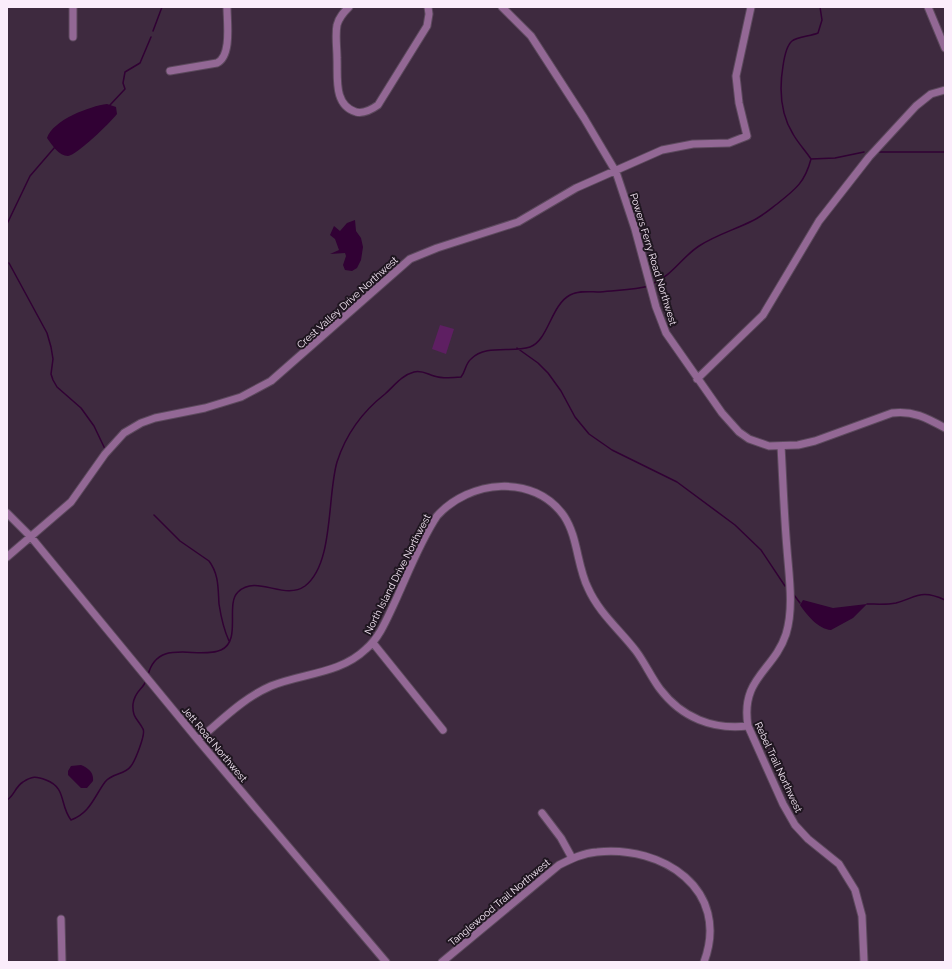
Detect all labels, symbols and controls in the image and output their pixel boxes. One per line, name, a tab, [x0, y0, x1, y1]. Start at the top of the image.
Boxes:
street label: Powers Ferry Road Northwest	[628, 192, 679, 327]
street label: Crest Valley Drive Northwest	[295, 254, 400, 350]
street label: North Island Drive Northwest	[362, 512, 433, 636]
street label: Jett Road Northwest	[180, 705, 250, 785]
street label: Rebel Trail Northwest	[753, 720, 805, 815]
street label: Tanglewood Trail Northwest	[446, 856, 553, 948]

